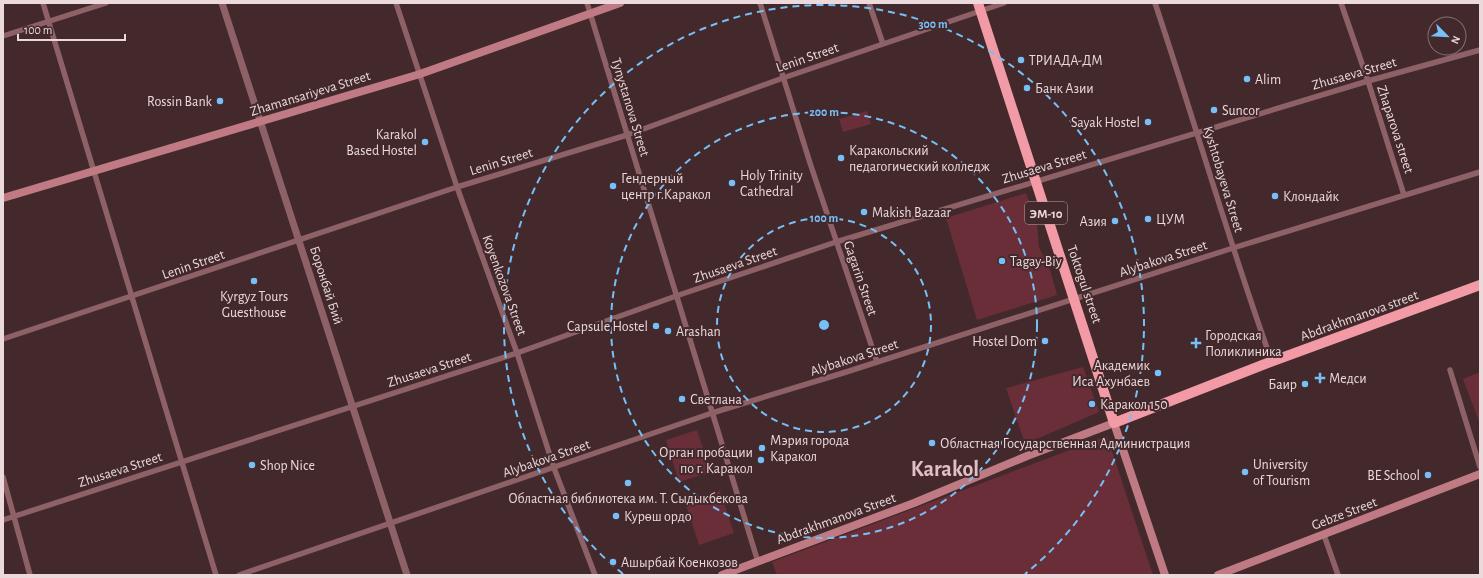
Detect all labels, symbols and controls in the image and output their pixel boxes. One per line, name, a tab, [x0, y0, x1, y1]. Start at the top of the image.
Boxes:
scale bar	[18, 16, 125, 42]
north arrow	[1427, 16, 1467, 56]
text: 300 m	[918, 18, 948, 30]
text: 100 m	[24, 24, 52, 36]
text: N	[1449, 34, 1462, 46]
street label: Lenin Street	[774, 41, 841, 75]
place label: ТРИАДА-ДМ	[1029, 54, 1103, 68]
marker: ТРИАДА-ДМ	[1016, 55, 1026, 65]
street label: Zhusaeva Street	[1310, 55, 1399, 93]
street label: Tynystanova Street	[608, 56, 652, 159]
street label: Zhamansariyeva Street	[249, 69, 373, 119]
place label: Alim	[1255, 73, 1281, 87]
marker: Alim	[1242, 74, 1252, 84]
place label: Банк Азии	[1035, 82, 1094, 96]
marker: Банк Азии	[1022, 83, 1032, 93]
street label: Zhaparova street	[1374, 83, 1416, 176]
place label: Rossin Bank	[147, 95, 213, 109]
marker: Rossin Bank	[215, 96, 225, 106]
place label: Suncor	[1222, 104, 1260, 118]
marker: Suncor	[1209, 105, 1219, 115]
text: 200 m	[809, 106, 839, 118]
place label: Sayak Hostel	[1071, 116, 1140, 130]
marker: Sayak Hostel	[1143, 117, 1153, 127]
street label: Kyshtobayeva Street	[1200, 125, 1246, 234]
place label: Karakol Based Hostel	[346, 128, 417, 158]
marker: Karakol Based Hostel	[420, 137, 430, 147]
place label: Каракольский педагогический колледж	[849, 144, 990, 174]
street label: Lenin Street	[468, 146, 535, 178]
street label: Zhusaeva Street	[1000, 147, 1089, 186]
marker: Каракольский педагогический колледж	[836, 153, 846, 163]
place label: Holy Trinity Cathedral	[740, 169, 803, 199]
place label: Гендерный центр г.Каракол	[621, 172, 711, 202]
marker: Holy Trinity Cathedral	[727, 178, 737, 188]
marker: Гендерный центр г.Каракол	[608, 181, 618, 191]
place label: Клондайк	[1283, 190, 1339, 204]
marker: Клондайк	[1270, 191, 1280, 201]
road number: ЭМ-10	[1025, 202, 1067, 224]
place label: Makish Bazaar	[872, 206, 951, 220]
marker: Makish Bazaar	[859, 207, 869, 217]
text: 100 m	[810, 212, 838, 224]
place label: ЦУМ	[1156, 213, 1185, 227]
marker: ЦУМ	[1143, 214, 1153, 224]
place label: Азия	[1080, 215, 1107, 229]
marker: Азия	[1110, 216, 1120, 226]
street label: Koyenkozova Street	[479, 233, 529, 338]
street label: Alybakova Street	[1118, 238, 1209, 280]
street label: Gagarin Street	[841, 239, 880, 318]
street label: Toktogul street	[1064, 243, 1104, 326]
street label: Боронбай Бий	[307, 244, 345, 326]
street label: Zhusaeva Street	[692, 244, 779, 286]
street label: Lenin Street	[160, 248, 227, 282]
place label: Tagay-Biy	[1010, 255, 1062, 269]
marker: Tagay-Biy	[997, 256, 1007, 266]
marker: Kyrgyz Tours Guesthouse	[249, 276, 259, 286]
street label: Abdrakhmanova street	[1299, 288, 1421, 344]
place label: Kyrgyz Tours Guesthouse	[220, 290, 288, 320]
centre of rings	[817, 318, 831, 332]
place label: Capsule Hostel	[567, 320, 648, 334]
marker: Capsule Hostel	[651, 321, 661, 331]
place label: Arashan	[676, 325, 721, 339]
marker: Arashan	[663, 326, 673, 336]
place label: Городская Поликлиника	[1205, 329, 1282, 359]
place label: Hostel Dom	[972, 335, 1037, 349]
marker: Hostel Dom	[1040, 336, 1050, 346]
street label: Alybakova Street	[809, 337, 900, 379]
marker: Городская Поликлиника	[1190, 337, 1202, 349]
street label: Zhusaeva Street	[386, 350, 474, 390]
place label: Академик Иса Ахунбаев	[1072, 359, 1151, 389]
marker: Академик Иса Ахунбаев	[1153, 368, 1163, 378]
marker: Медси	[1314, 372, 1326, 384]
place label: Медси	[1329, 372, 1367, 386]
place label: Баир	[1268, 378, 1297, 392]
marker: Баир	[1300, 379, 1310, 389]
place label: Светлана	[690, 393, 742, 407]
marker: Светлана	[677, 394, 687, 404]
place label: Каракол 150	[1100, 398, 1168, 412]
marker: Каракол 150	[1087, 399, 1097, 409]
place label: Мэрия города Каракол	[770, 434, 850, 464]
street label: Alybakova Street	[501, 437, 592, 480]
place label: Областная Государственная Администрация	[940, 437, 1190, 451]
marker: Областная Государственная Администрация	[927, 438, 937, 448]
marker: Мэрия города Каракол	[757, 443, 767, 453]
place label: Орган пробации по г. Каракол	[659, 446, 753, 476]
street label: Zhusaeva Street	[77, 450, 165, 490]
marker: Орган пробации по г. Каракол	[756, 455, 766, 465]
district label: Karakol	[911, 458, 979, 480]
place label: University of Tourism	[1253, 458, 1310, 488]
place label: Shop Nice	[260, 459, 315, 473]
marker: Shop Nice	[247, 460, 257, 470]
marker: University of Tourism	[1240, 467, 1250, 477]
place label: BE School	[1367, 469, 1420, 483]
marker: BE School	[1423, 470, 1433, 480]
marker: Областная библиотека им. Т. Сыдыкбекова	[623, 478, 633, 488]
street label: Abdrakhmanova Street	[775, 491, 898, 547]
place label: Областная библиотека им. Т. Сыдыкбекова	[508, 492, 748, 506]
street label: Gebze Street	[1310, 495, 1380, 533]
place label: Курөш ордо	[624, 510, 692, 524]
marker: Курөш ордо	[611, 511, 621, 521]
place label: Ашырбай Коенкозов	[621, 556, 738, 570]
marker: Ашырбай Коенкозов	[608, 557, 618, 567]

